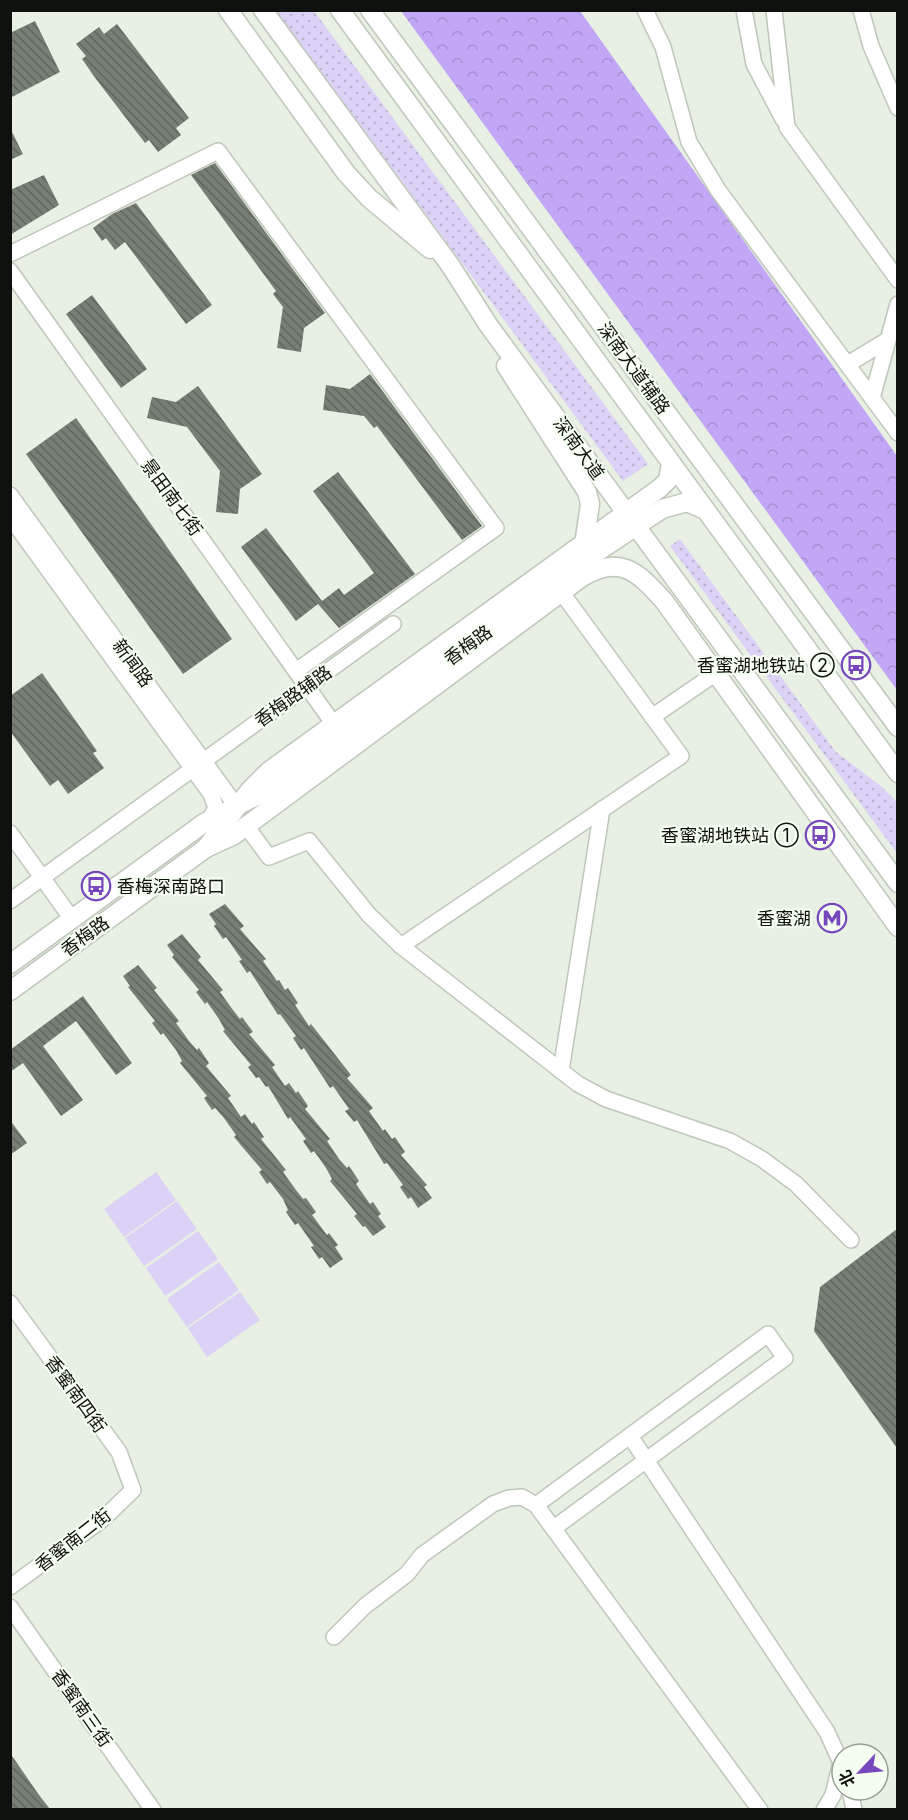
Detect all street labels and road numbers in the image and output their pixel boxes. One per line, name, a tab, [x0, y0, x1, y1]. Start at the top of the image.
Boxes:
street label: 深南大道辅路	[594, 318, 674, 418]
street label: 深南大道	[549, 413, 609, 483]
street label: 景田南七街	[137, 454, 207, 540]
street label: 香梅路	[440, 621, 496, 669]
street label: 新闻路	[109, 635, 157, 691]
street label: 香梅路辅路	[250, 661, 336, 731]
street label: 香梅路	[57, 912, 113, 960]
street label: 香蜜南四街	[41, 1351, 111, 1437]
street label: 香蜜南二街	[31, 1504, 115, 1576]
street label: 香蜜南三街	[48, 1665, 116, 1751]

